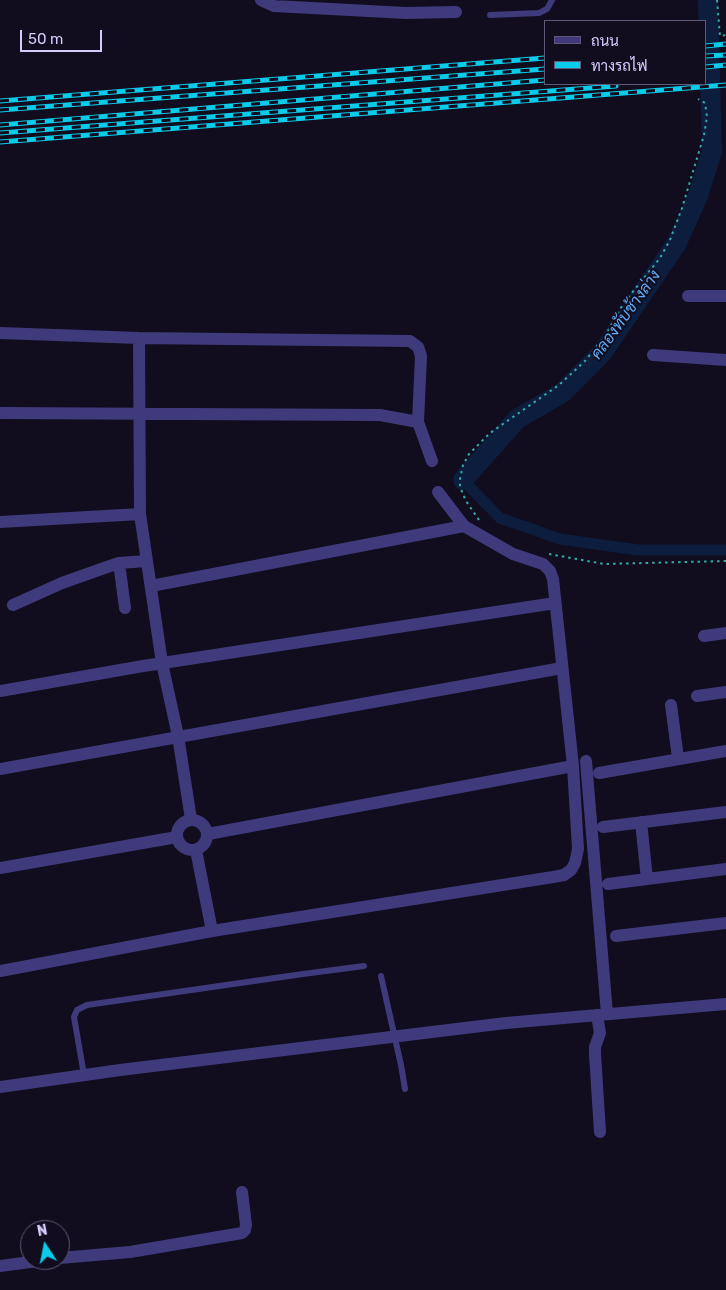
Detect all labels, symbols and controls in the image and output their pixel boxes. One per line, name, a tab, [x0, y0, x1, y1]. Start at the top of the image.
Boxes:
scale bar	[22, 20, 105, 52]
legend	[544, 20, 706, 85]
text: 50 m	[28, 30, 63, 48]
text: ถนน	[591, 32, 619, 50]
text: ทางรถไฟ	[591, 57, 648, 75]
water label: คลองทับช้างล่าง	[587, 267, 665, 363]
north arrow	[20, 1220, 70, 1270]
text: N	[36, 1221, 49, 1240]

